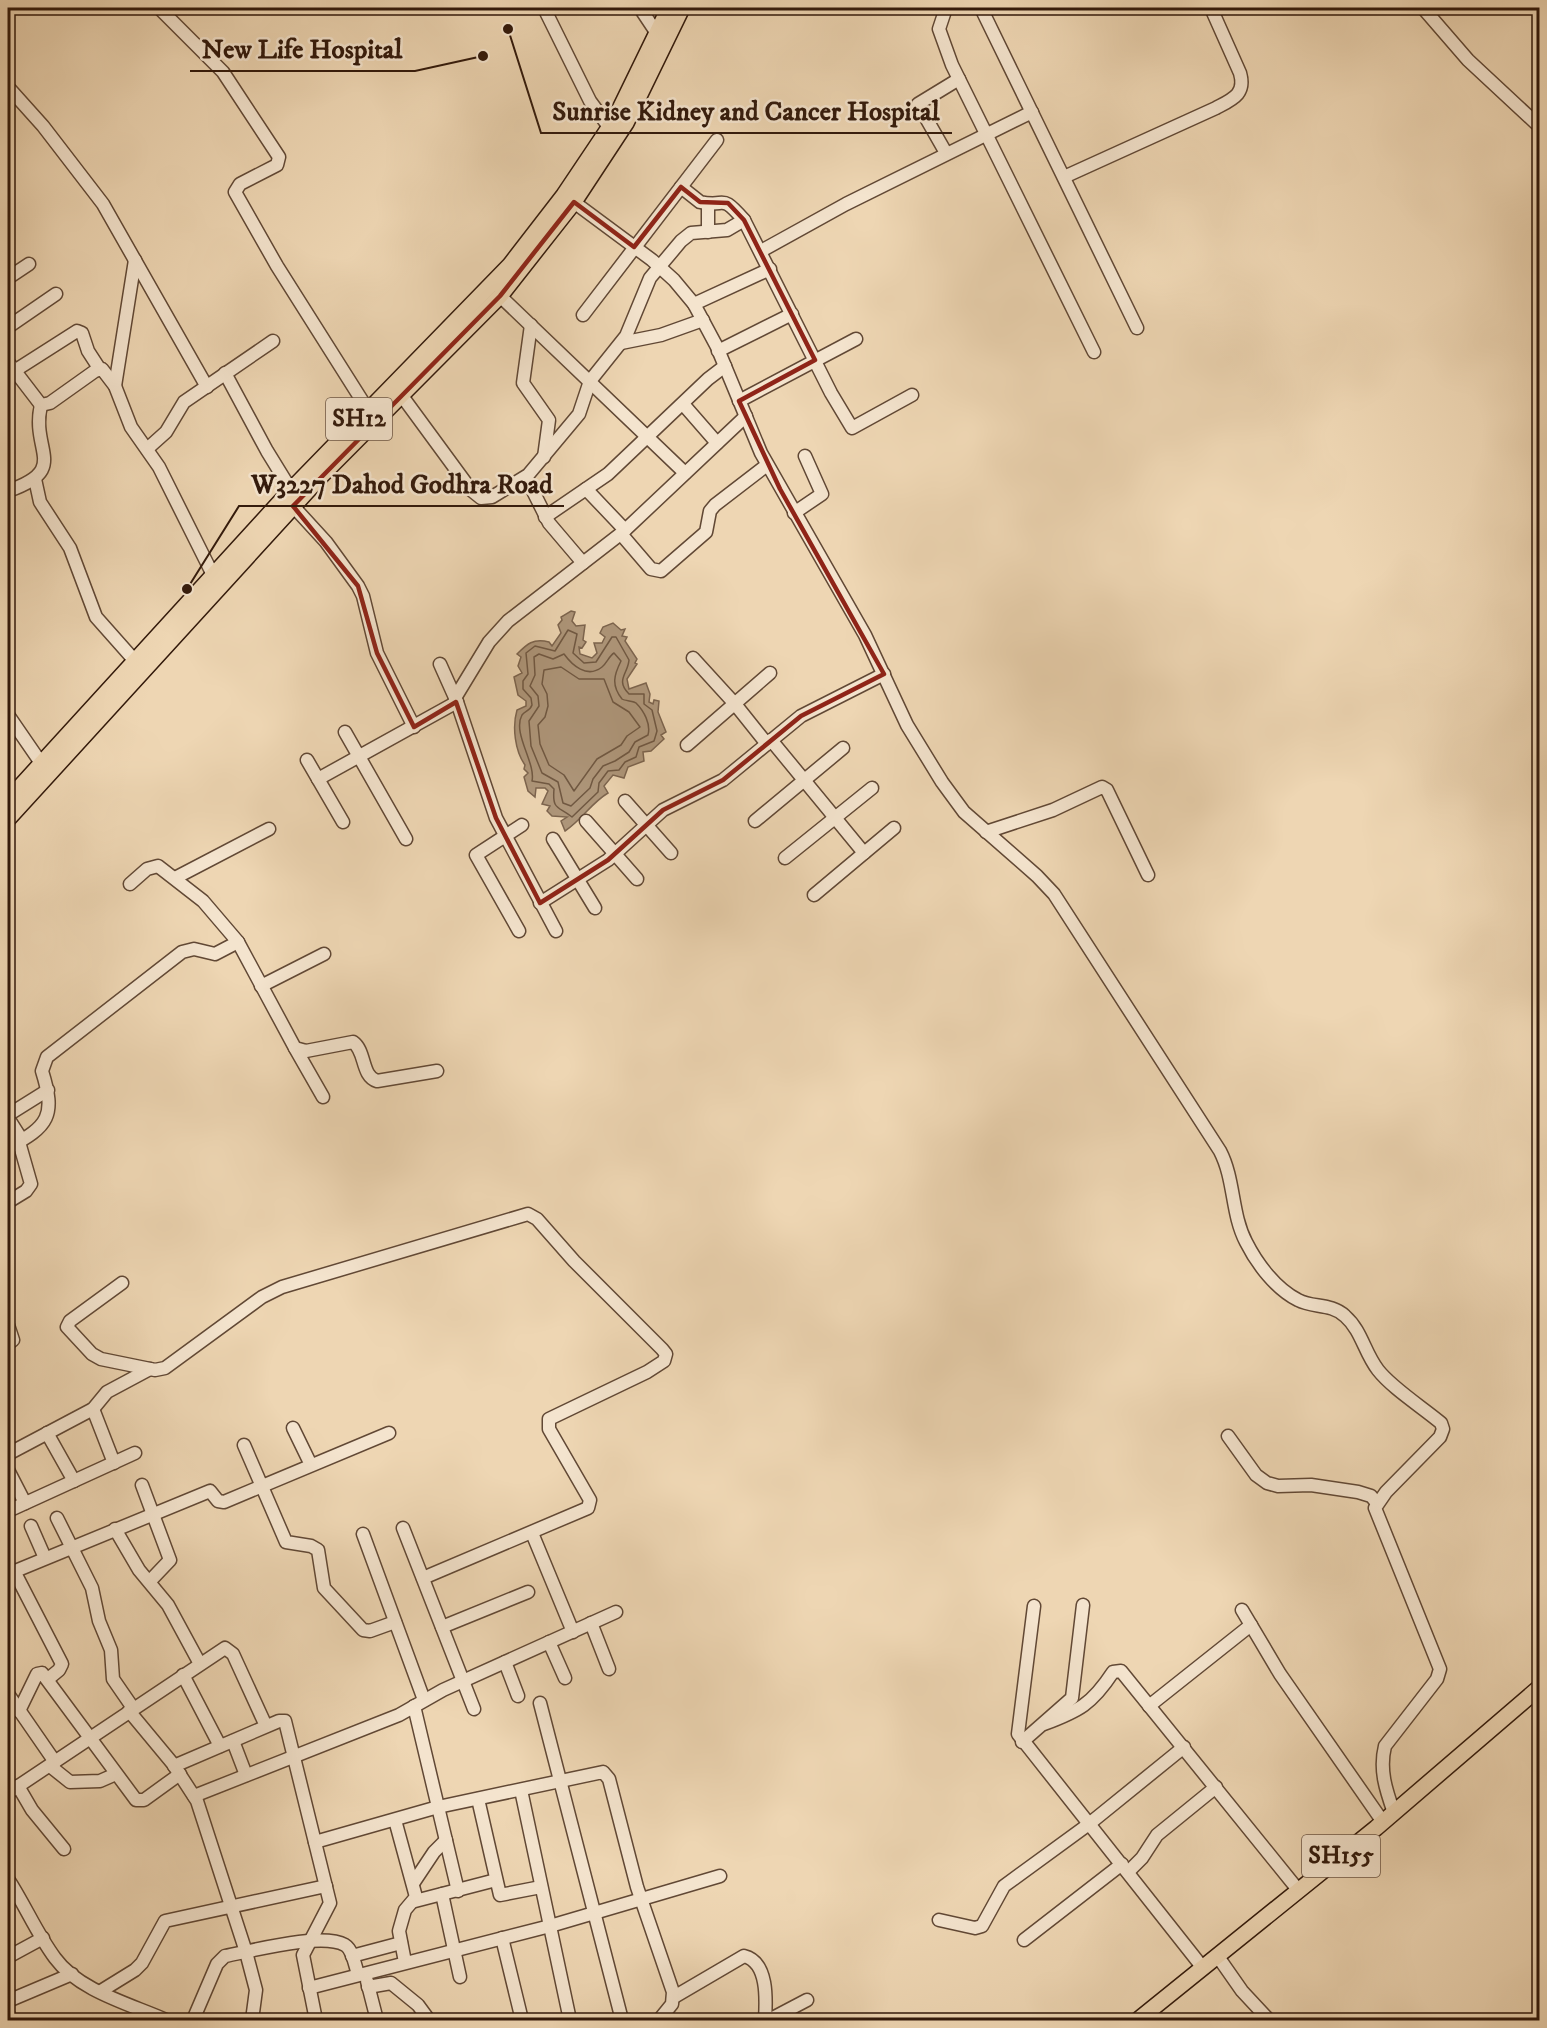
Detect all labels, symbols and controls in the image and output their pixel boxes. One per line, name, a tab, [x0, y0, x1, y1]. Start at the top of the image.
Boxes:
callout: New Life Hospital	[190, 26, 415, 71]
text: New Life Hospital	[202, 33, 403, 67]
callout: Sunrise Kidney and Cancer Hospital	[541, 88, 952, 133]
text: Sunrise Kidney and Cancer Hospital	[552, 95, 941, 129]
road number: SH12	[326, 398, 392, 440]
callout: W3227 Dahod Godhra Road	[239, 461, 564, 506]
text: W3227 Dahod Godhra Road	[250, 468, 553, 502]
road number: SH155	[1302, 1835, 1380, 1877]

